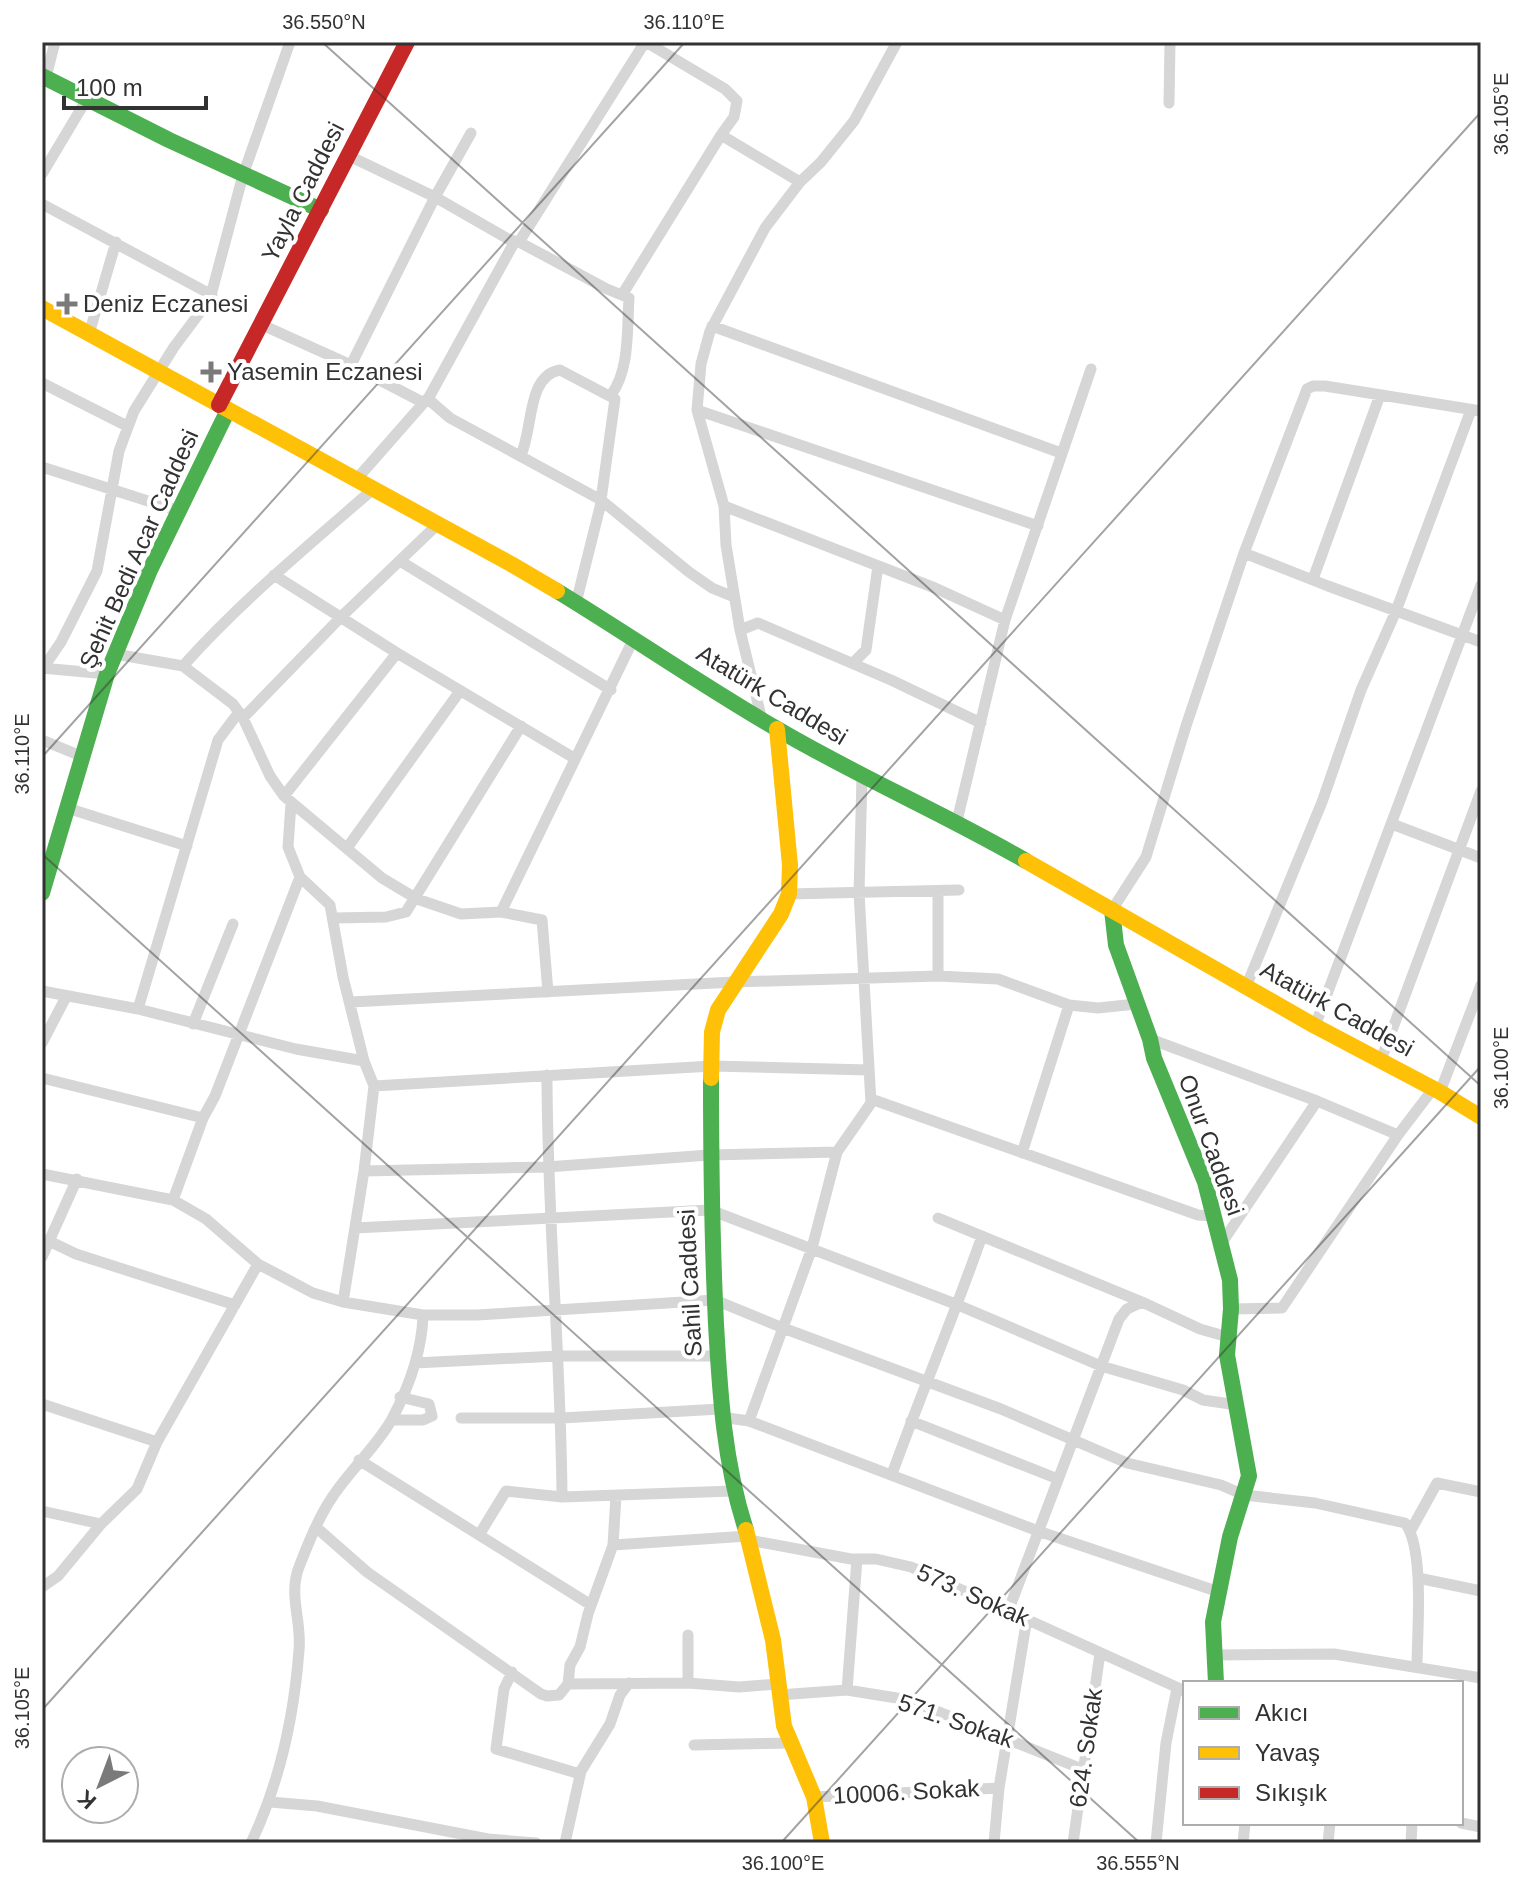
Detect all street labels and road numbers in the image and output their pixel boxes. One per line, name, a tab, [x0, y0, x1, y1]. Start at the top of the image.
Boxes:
street label: Yayla Caddesi	[256, 117, 349, 266]
street label: Şehit Bedi Acar Caddesi	[74, 425, 204, 673]
street label: Atatürk Caddesi	[692, 639, 852, 750]
street label: Atatürk Caddesi	[1256, 955, 1418, 1062]
street label: Onur Caddesi	[1173, 1071, 1249, 1219]
street label: Sahil Caddesi	[672, 1208, 707, 1358]
street label: 573. Sokak	[913, 1558, 1034, 1632]
street label: 624. Sokak	[1064, 1686, 1107, 1809]
street label: 571. Sokak	[895, 1688, 1018, 1753]
street label: 10006. Sokak	[832, 1774, 981, 1809]

